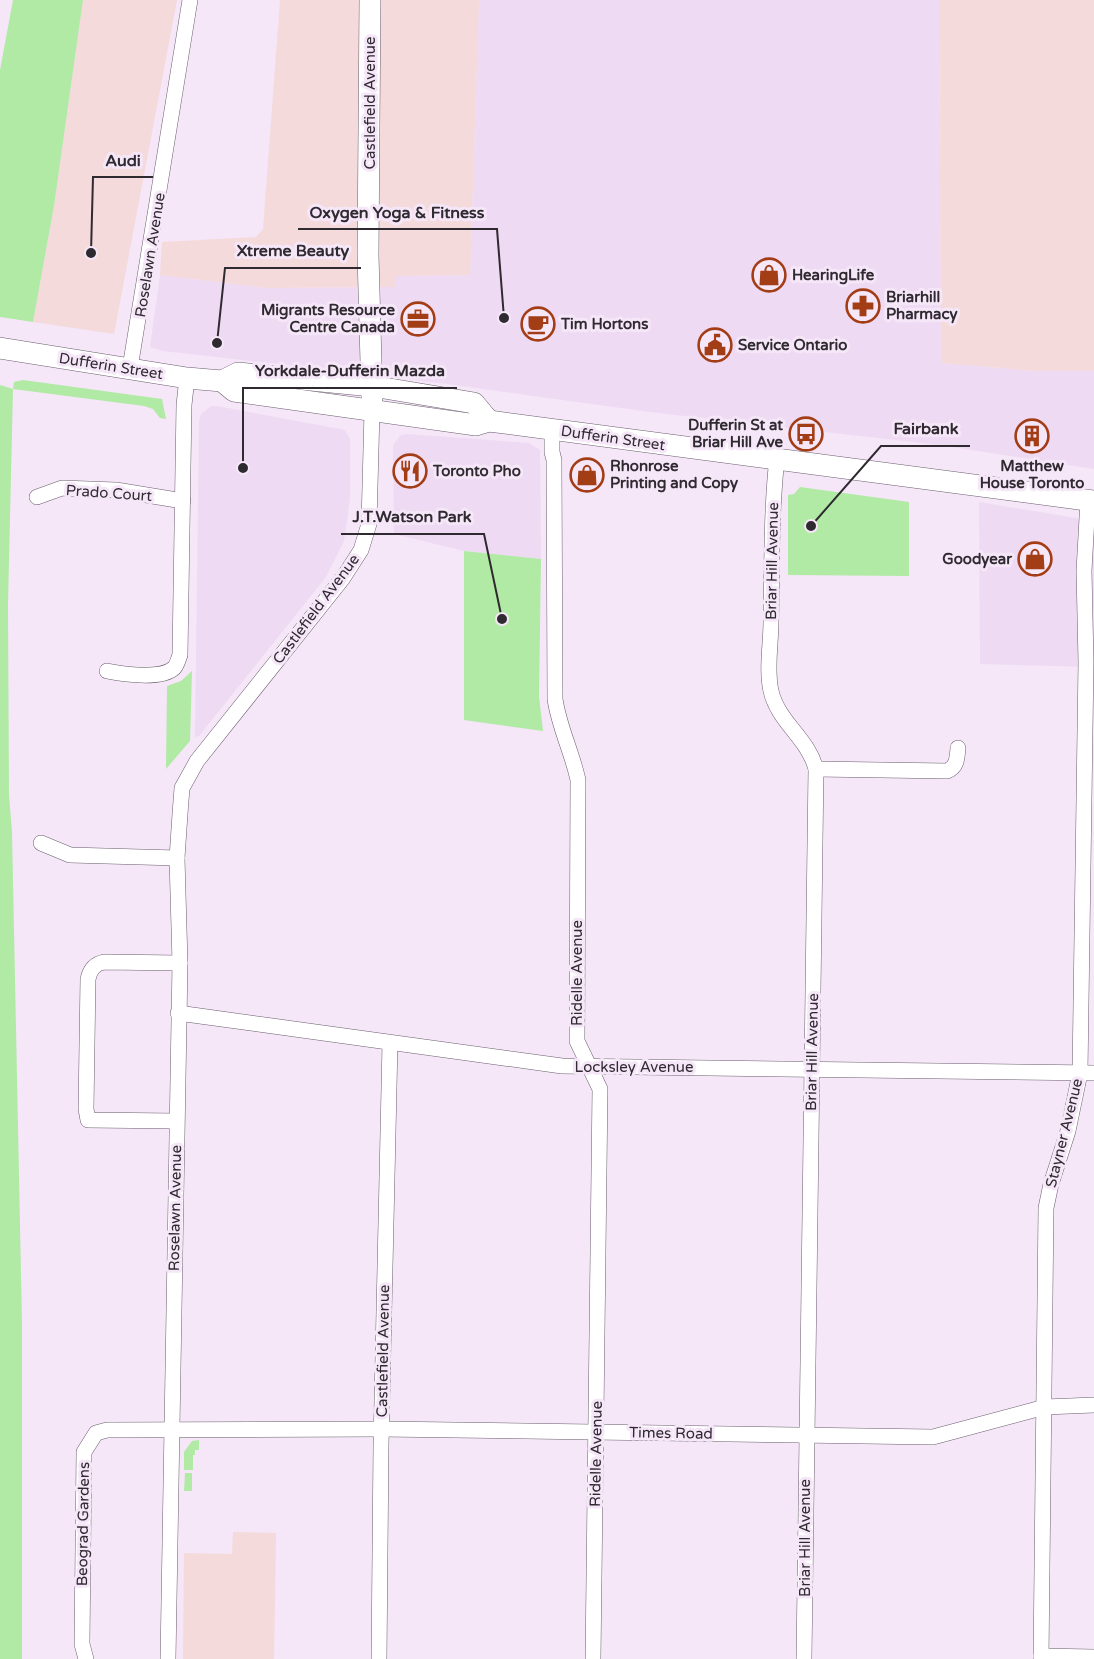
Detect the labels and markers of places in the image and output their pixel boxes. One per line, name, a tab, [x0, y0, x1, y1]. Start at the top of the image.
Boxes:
callout: Audi	[93, 143, 153, 177]
callout: Oxygen Yoga & Fitness	[298, 195, 497, 229]
callout: Xtreme Beauty	[225, 234, 361, 268]
shop icon: HearingLife	[751, 257, 787, 293]
place label: HearingLife	[792, 266, 875, 285]
pharmacy icon: Briarhill Pharmacy	[845, 288, 881, 324]
place label: Briarhill Pharmacy	[886, 288, 958, 324]
place label: Migrants Resource Centre Canada	[261, 301, 396, 336]
office icon: Migrants Resource Centre Canada	[400, 301, 436, 337]
cafe icon: Tim Hortons	[520, 306, 556, 342]
place label: Tim Hortons	[560, 315, 648, 333]
public building icon: Service Ontario	[697, 327, 733, 363]
place label: Service Ontario	[738, 336, 847, 354]
callout: Yorkdale-Dufferin Mazda	[243, 354, 457, 388]
callout: Fairbank	[881, 412, 970, 446]
place label: Dufferin St at Briar Hill Ave	[688, 416, 783, 451]
bus stop icon: Dufferin St at Briar Hill Ave	[788, 416, 824, 452]
building icon: Matthew House Toronto	[1014, 418, 1050, 454]
restaurant icon: Toronto Pho	[392, 453, 428, 489]
shop icon: Rhonrose Printing and Copy	[569, 457, 605, 493]
place label: Rhonrose Printing and Copy	[610, 457, 738, 493]
place label: Matthew House Toronto	[980, 457, 1084, 492]
place label: Toronto Pho	[432, 462, 521, 480]
callout: J.T.Watson Park	[341, 500, 484, 534]
shop icon: Goodyear	[1017, 541, 1053, 577]
place label: Goodyear	[942, 550, 1012, 569]

